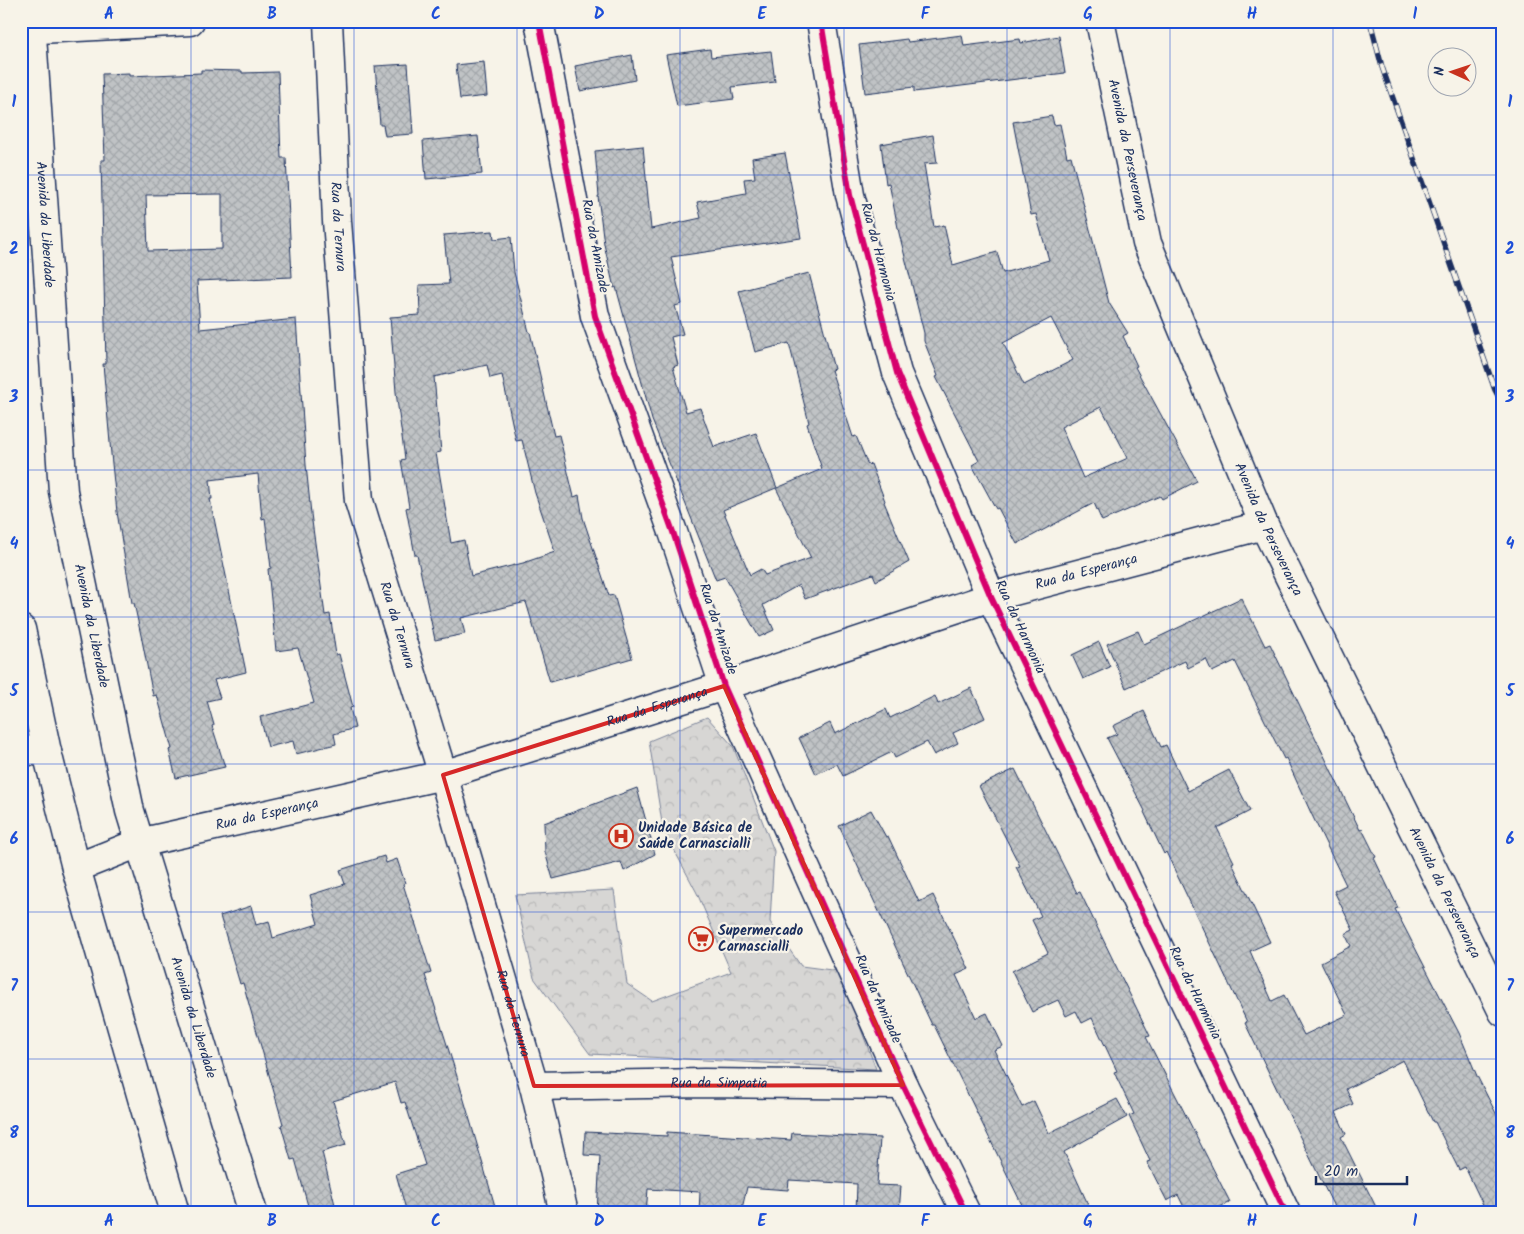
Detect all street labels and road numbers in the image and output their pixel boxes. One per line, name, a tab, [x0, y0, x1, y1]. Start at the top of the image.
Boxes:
street label: Avenida da Perseverança	[1102, 77, 1153, 223]
street label: Avenida da Liberdade	[30, 161, 60, 289]
street label: Rua da Ternura	[324, 181, 352, 273]
street label: Rua da Amizade	[575, 197, 615, 296]
street label: Rua da Harmonia	[854, 200, 902, 304]
street label: Avenida da Perseverança	[1228, 459, 1308, 600]
street label: Rua da Esperança	[1033, 548, 1140, 596]
street label: Avenida da Liberdade	[68, 562, 115, 691]
street label: Rua da Harmonia	[989, 576, 1051, 678]
street label: Rua da Ternura	[373, 579, 421, 672]
street label: Rua da Amizade	[693, 580, 743, 678]
street label: Rua da Esperança	[604, 681, 711, 733]
street label: Rua da Esperança	[213, 792, 321, 837]
street label: Avenida da Perseverança	[1403, 823, 1486, 963]
street label: Rua da Harmonia	[1163, 942, 1227, 1044]
street label: Rua da Amizade	[849, 951, 908, 1048]
street label: Avenida da Liberdade	[164, 954, 222, 1082]
street label: Rua da Ternura	[490, 967, 536, 1060]
street label: Rua da Simpatia	[670, 1072, 768, 1095]

